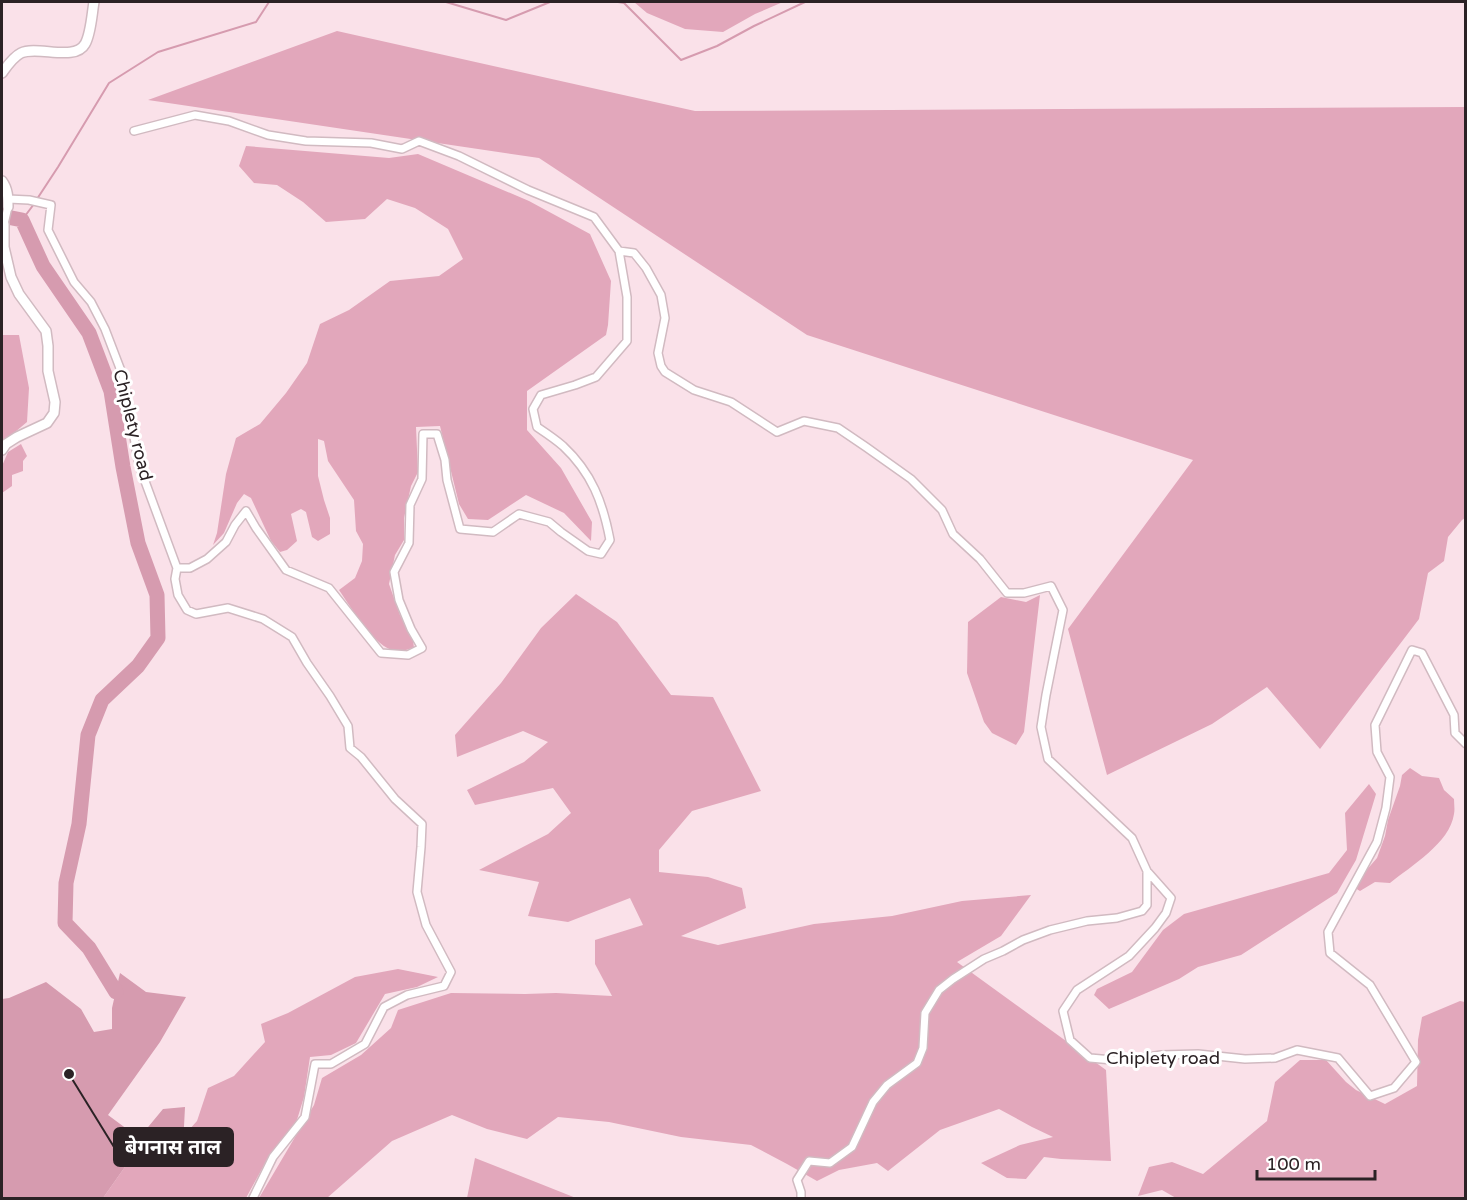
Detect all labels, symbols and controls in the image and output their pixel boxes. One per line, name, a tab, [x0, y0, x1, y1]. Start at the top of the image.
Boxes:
street label: Chiplety road	[109, 367, 157, 483]
street label: Chiplety road	[1106, 1047, 1220, 1069]
callout: बेगनास ताल	[114, 1128, 233, 1166]
text: बेगनास ताल	[125, 1135, 222, 1160]
scale bar	[1257, 1143, 1376, 1181]
text: 100 m	[1266, 1153, 1321, 1175]

